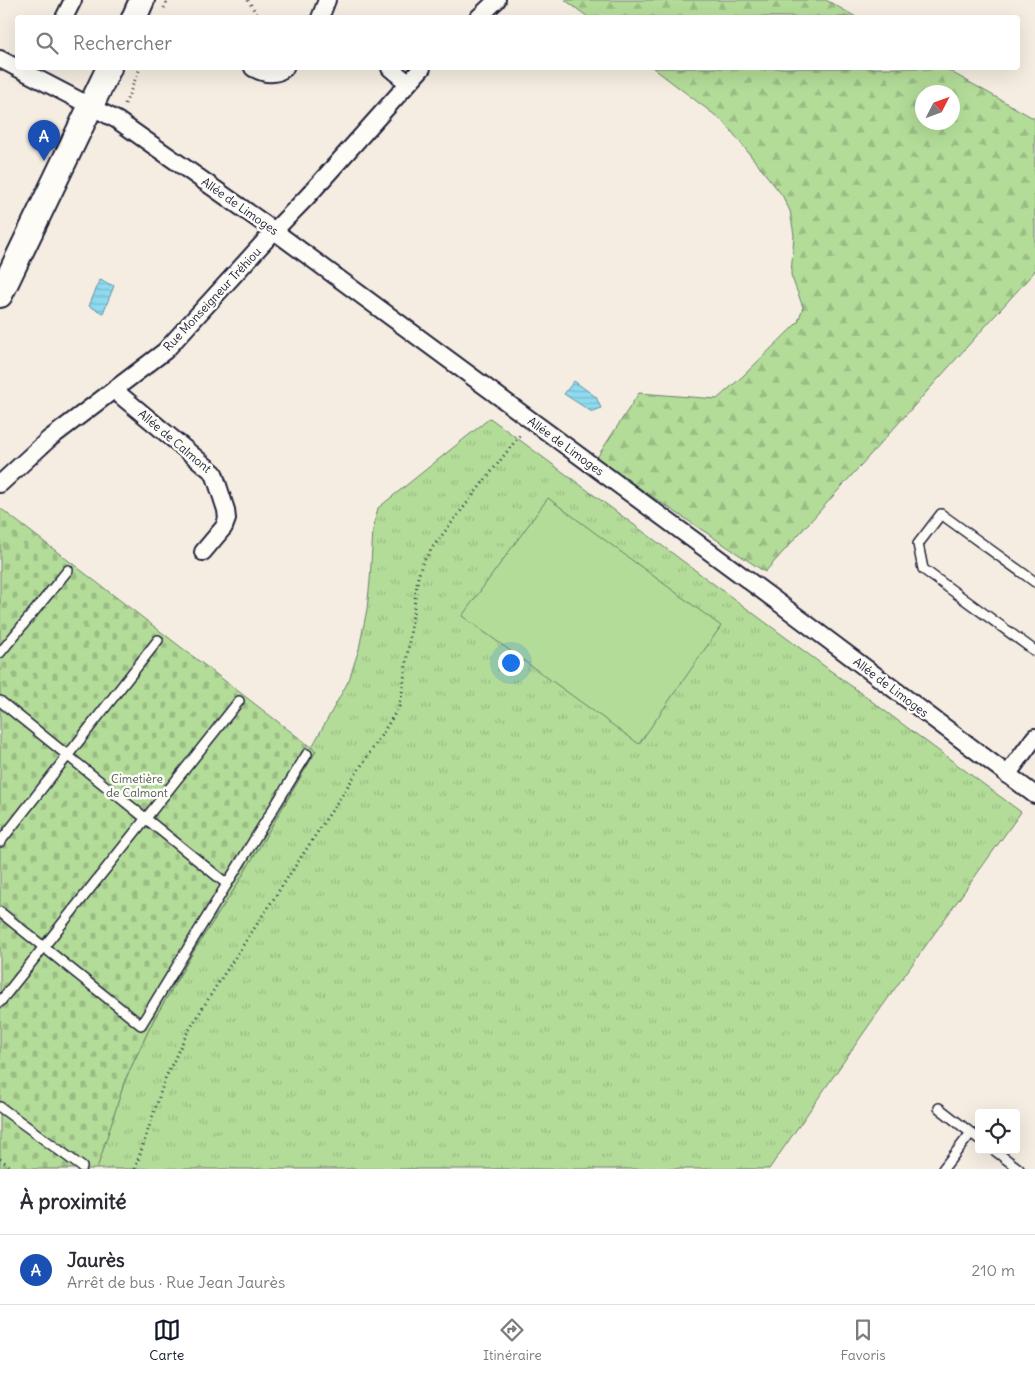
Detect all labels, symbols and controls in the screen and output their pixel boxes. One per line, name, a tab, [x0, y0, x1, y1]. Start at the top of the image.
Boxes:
search box	[15, 15, 1020, 70]
icon: search	[33, 29, 61, 57]
text: Rechercher	[73, 31, 172, 55]
north arrow	[915, 85, 960, 130]
pin: A	[28, 120, 60, 161]
street label: Allée de Limoges	[199, 174, 281, 238]
street label: Rue Monseigneur Tréhiou	[160, 244, 264, 354]
street label: Allée de Calmont	[135, 406, 215, 476]
street label: Allée de Limoges	[525, 413, 607, 479]
your location	[498, 650, 524, 676]
street label: Allée de Limoges	[850, 654, 932, 720]
park label: Cimetière de Calmont	[106, 771, 168, 800]
map controls	[975, 1109, 1020, 1154]
button: locate	[975, 1109, 1020, 1154]
text: À proximité	[20, 1188, 127, 1215]
text: Jaurès	[67, 1248, 125, 1272]
text: A	[31, 1260, 41, 1280]
text: 210 m	[972, 1260, 1015, 1280]
text: Arrêt de bus · Rue Jean Jaurès	[67, 1272, 285, 1292]
tab: Carte	[149, 1316, 184, 1364]
tab: Itinéraire	[483, 1316, 542, 1364]
tab: Favoris	[840, 1316, 886, 1364]

